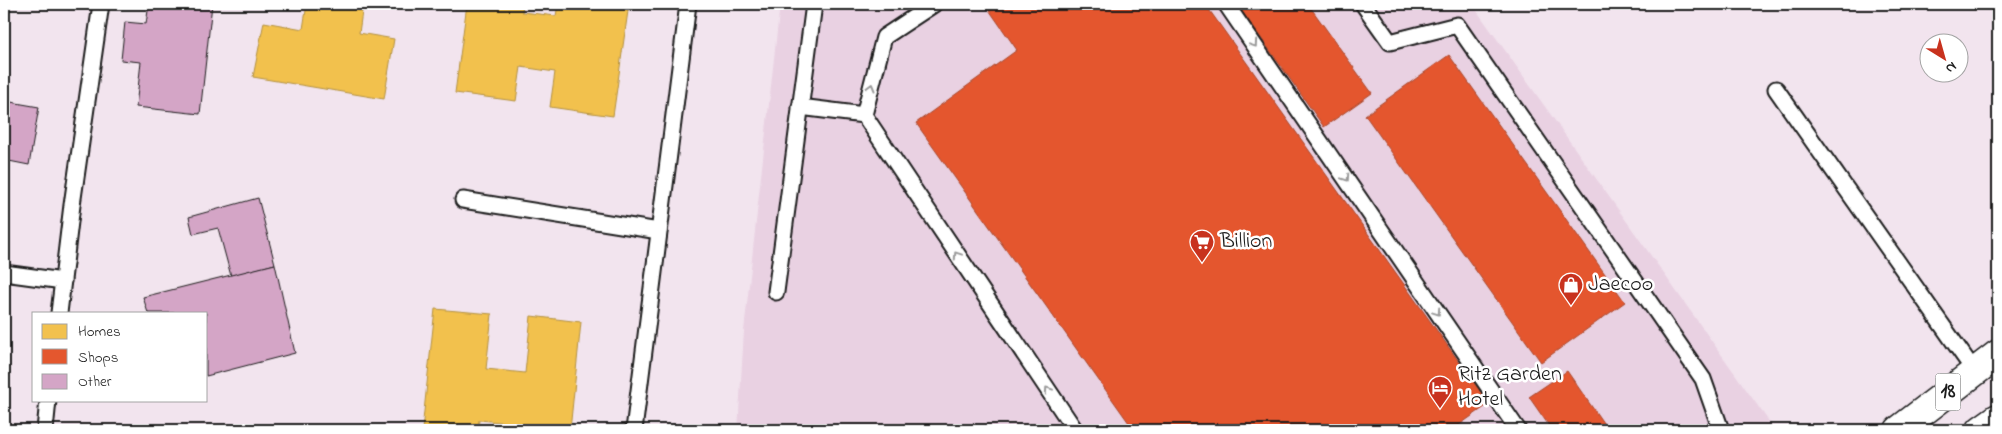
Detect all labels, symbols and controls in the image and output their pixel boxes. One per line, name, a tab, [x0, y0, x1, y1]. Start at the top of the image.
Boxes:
north arrow	[1920, 32, 1970, 82]
one-way arrow	[1248, 38, 1257, 48]
text: N	[1941, 56, 1961, 78]
one-way arrow	[865, 82, 876, 91]
one-way arrow	[1340, 172, 1349, 182]
place label: Billion	[1219, 226, 1272, 258]
supermarket icon: Billion	[1189, 229, 1215, 263]
one-way arrow	[954, 251, 964, 260]
place label: Jaecoo	[1588, 269, 1653, 301]
shop icon: Jaecoo	[1558, 272, 1584, 306]
one-way arrow	[1431, 307, 1440, 316]
legend	[32, 312, 208, 402]
text: Homes	[78, 321, 121, 343]
text: Shops	[78, 347, 118, 369]
place label: Ritz Garden Hotel	[1458, 359, 1562, 416]
text: Other	[78, 371, 112, 393]
road number: 18	[1936, 374, 1960, 411]
hotel icon: Ritz Garden Hotel	[1427, 375, 1453, 409]
one-way arrow	[1045, 386, 1054, 395]

